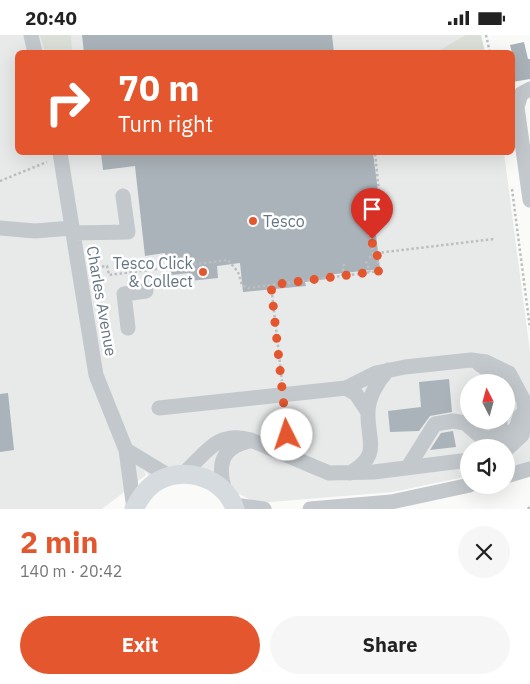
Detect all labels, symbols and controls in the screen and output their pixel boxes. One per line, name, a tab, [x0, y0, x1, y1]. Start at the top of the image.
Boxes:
text: 20:40	[25, 6, 77, 30]
text: 70 m	[118, 65, 200, 111]
icon: right	[35, 70, 100, 135]
text: Turn right	[118, 109, 213, 138]
pin	[351, 188, 393, 239]
icon: arrive	[358, 195, 386, 223]
place label: Tesco	[263, 211, 305, 231]
marker: Tesco	[247, 215, 259, 227]
street label: Charles Avenue	[82, 244, 122, 358]
place label: Tesco Click & Collect	[113, 253, 194, 291]
marker: Tesco Click & Collect	[197, 266, 209, 278]
north arrow	[460, 374, 515, 429]
map controls	[460, 374, 515, 494]
position arrow	[260, 408, 312, 460]
button: sound	[460, 439, 515, 494]
text: 2 min	[20, 522, 98, 561]
button: close	[458, 526, 510, 578]
text: 140 m · 20:42	[20, 561, 122, 581]
button: Exit	[20, 616, 260, 674]
button: Share	[270, 616, 510, 674]

